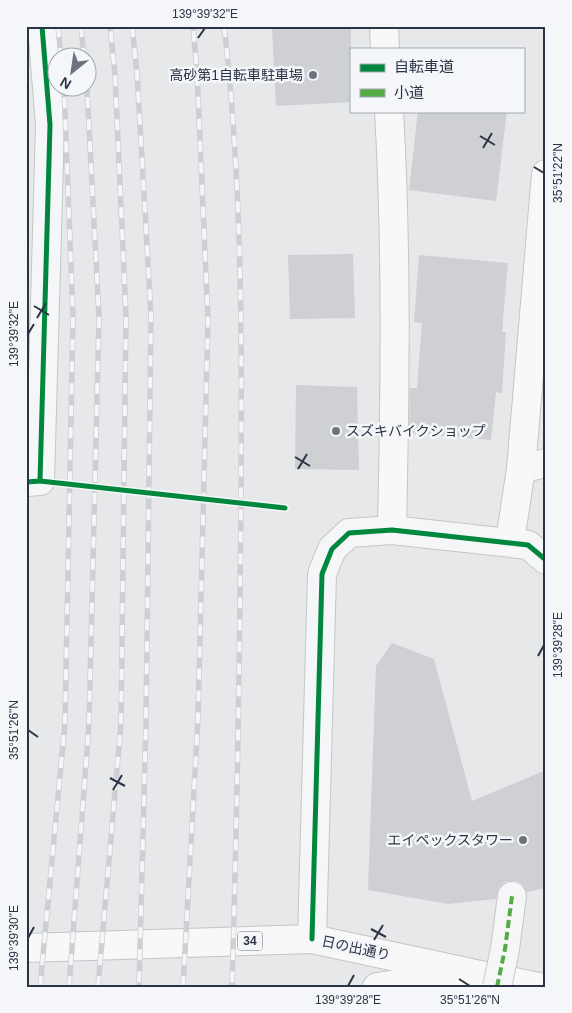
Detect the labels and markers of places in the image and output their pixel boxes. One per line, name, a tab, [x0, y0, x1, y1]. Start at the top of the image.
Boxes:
place label: 高砂第1自転車駐車場	[169, 67, 303, 83]
marker: 高砂第1自転車駐車場	[307, 69, 319, 81]
place label: スズキバイクショップ	[346, 423, 486, 439]
marker: スズキバイクショップ	[330, 425, 342, 437]
place label: エイペックスタワー	[387, 832, 513, 848]
marker: エイペックスタワー	[517, 834, 529, 846]

